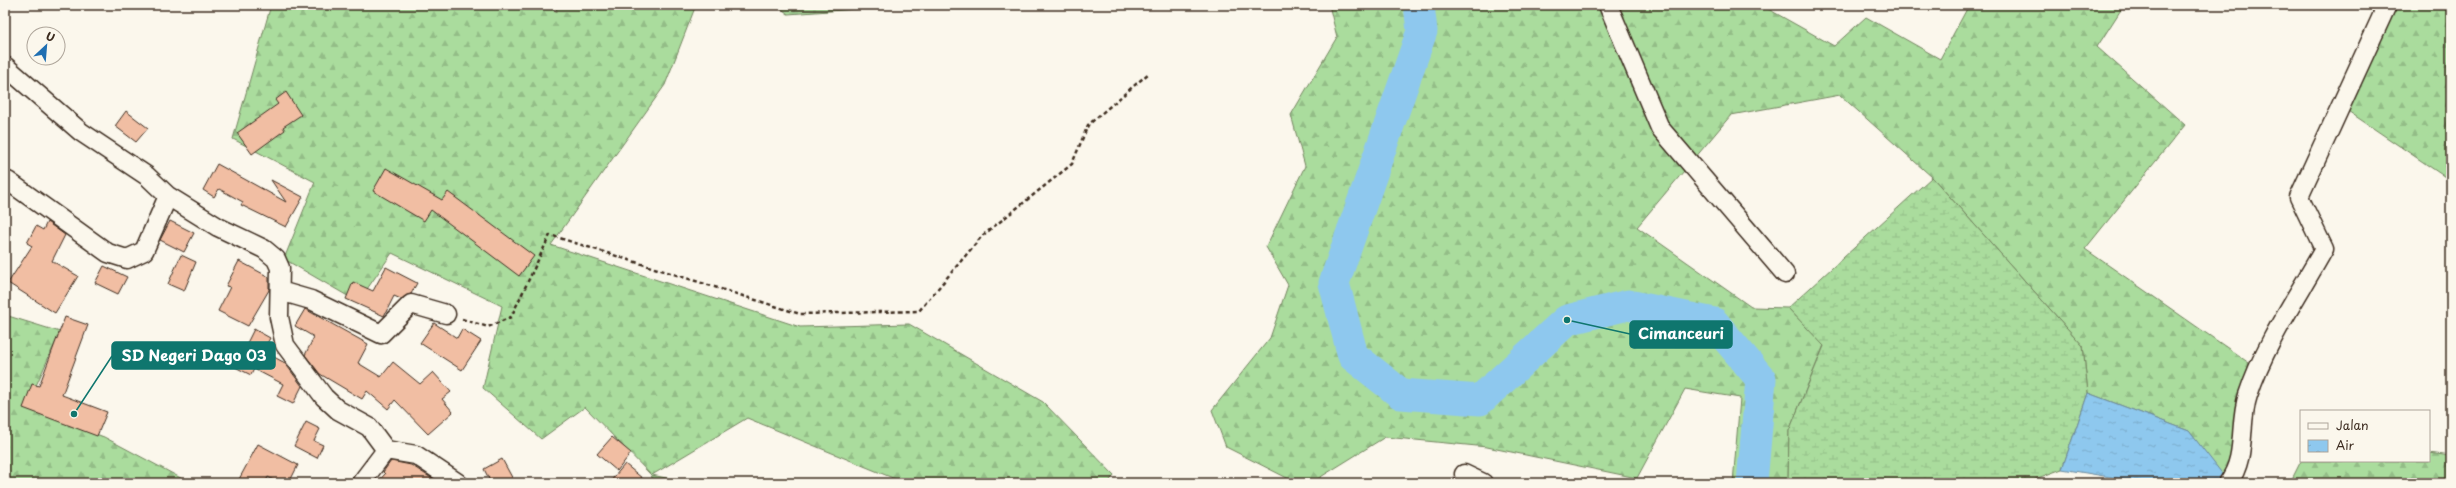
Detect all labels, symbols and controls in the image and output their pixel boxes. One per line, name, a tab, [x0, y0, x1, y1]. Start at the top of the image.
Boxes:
north arrow	[26, 26, 66, 66]
text: U	[43, 27, 58, 46]
callout: Cimanceuri	[1630, 321, 1732, 348]
text: Cimanceuri	[1638, 321, 1724, 344]
callout: SD Negeri Dago 03	[112, 342, 275, 369]
text: SD Negeri Dago 03	[121, 343, 267, 366]
legend	[2300, 410, 2430, 462]
text: Jalan	[2336, 416, 2369, 434]
text: Air	[2336, 436, 2355, 454]

